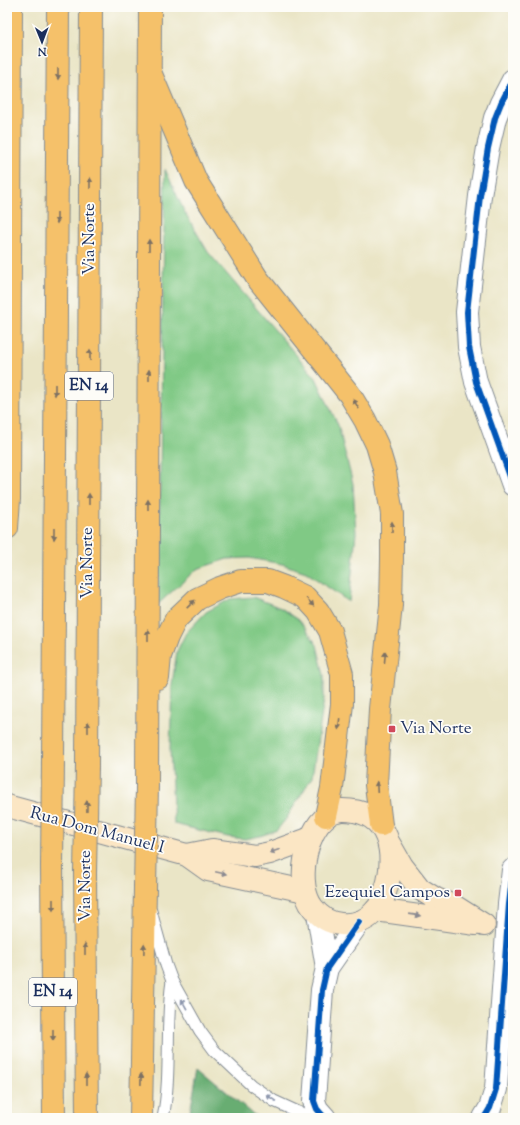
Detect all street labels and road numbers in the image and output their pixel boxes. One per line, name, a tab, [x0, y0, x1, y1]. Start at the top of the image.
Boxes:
street label: Via Norte	[78, 203, 102, 275]
road number: EN 14	[65, 372, 113, 400]
street label: Via Norte	[76, 527, 100, 599]
street label: Rua Dom Manuel I	[27, 802, 167, 861]
street label: Via Norte	[74, 850, 98, 922]
road number: EN 14	[29, 978, 77, 1006]

